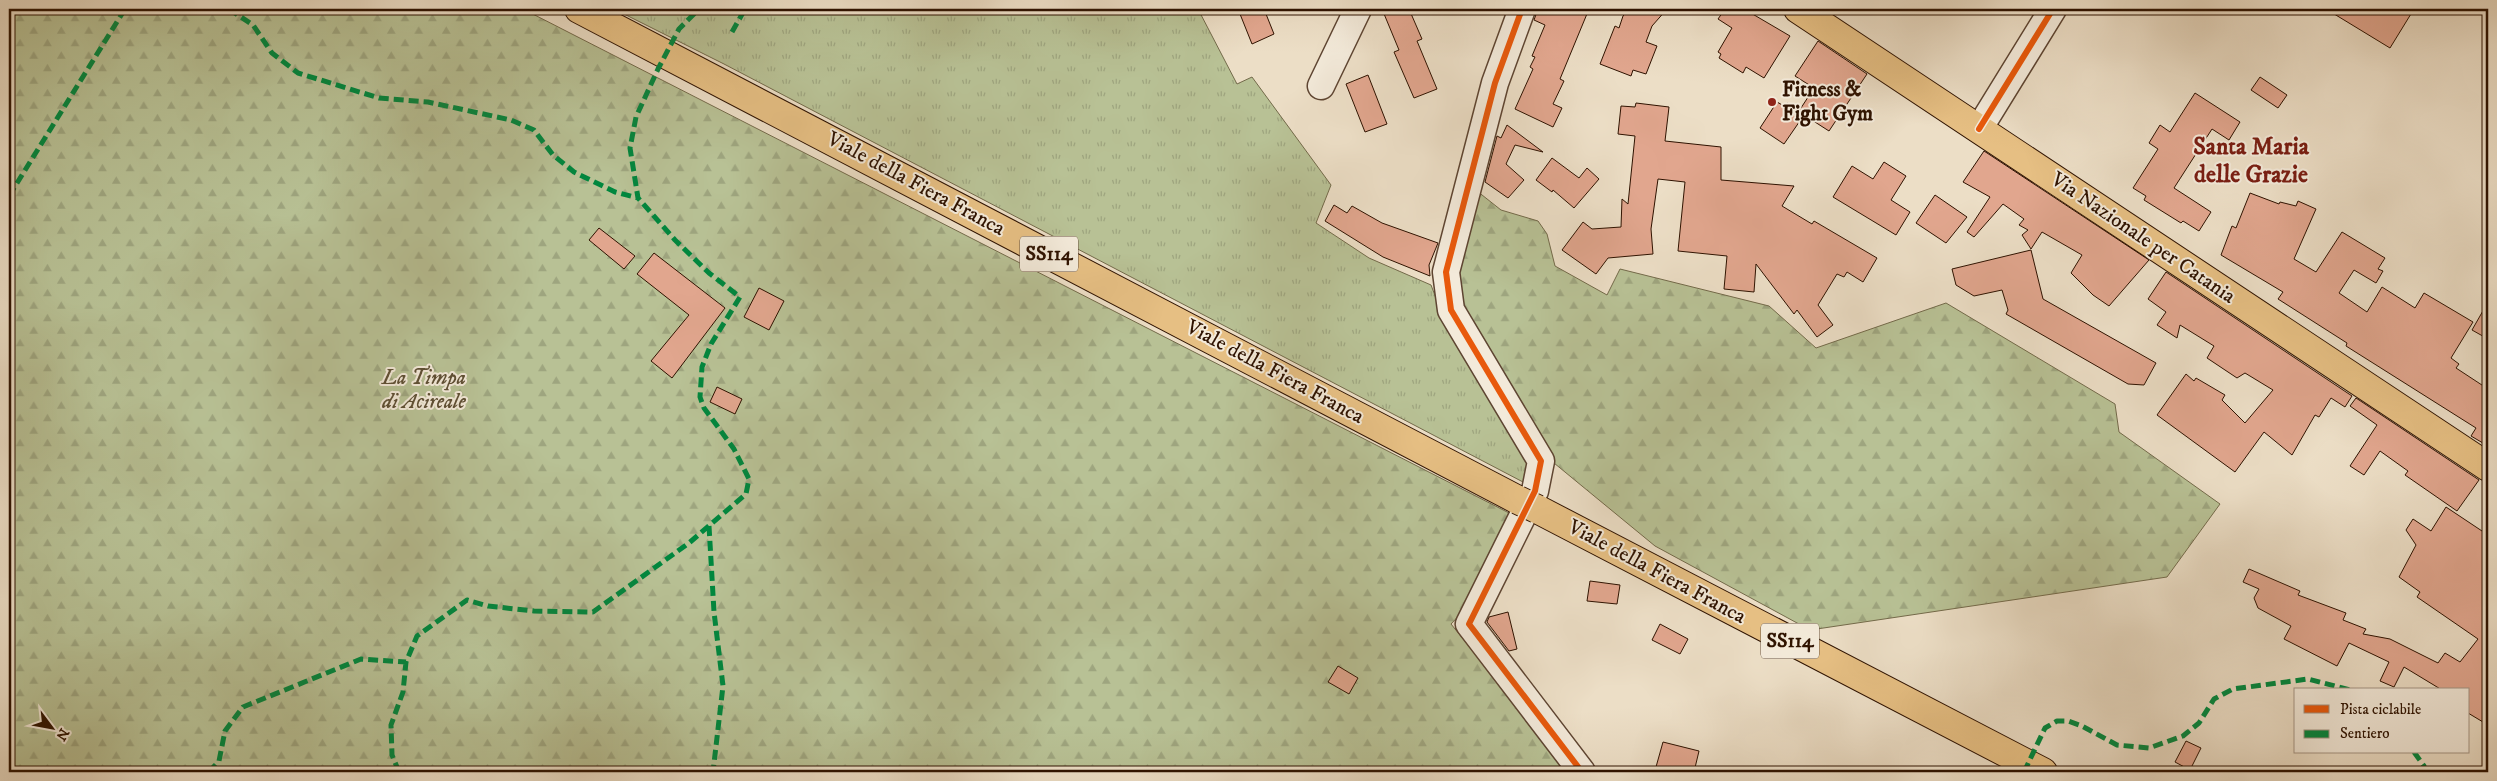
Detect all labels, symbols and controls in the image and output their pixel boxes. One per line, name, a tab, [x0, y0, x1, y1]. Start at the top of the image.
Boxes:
place label: Fitness & Fight Gym	[1782, 77, 1873, 127]
marker: Fitness & Fight Gym	[1766, 96, 1778, 108]
street label: Viale della Fiera Franca	[822, 126, 1009, 242]
district label: Santa Maria delle Grazie	[2193, 132, 2310, 190]
street label: Via Nazionale per Catania	[2045, 166, 2240, 310]
road number: SS114	[1020, 236, 1078, 272]
street label: Viale della Fiera Franca	[1181, 314, 1368, 430]
park label: La Timpa di Acireale	[381, 365, 466, 415]
street label: Viale della Fiera Franca	[1563, 514, 1750, 630]
road number: SS114	[1761, 624, 1819, 658]
legend	[2294, 688, 2470, 754]
text: Pista ciclabile	[2340, 700, 2421, 719]
north arrow	[28, 704, 78, 754]
text: Sentiero	[2340, 724, 2390, 743]
text: N	[51, 725, 73, 744]

